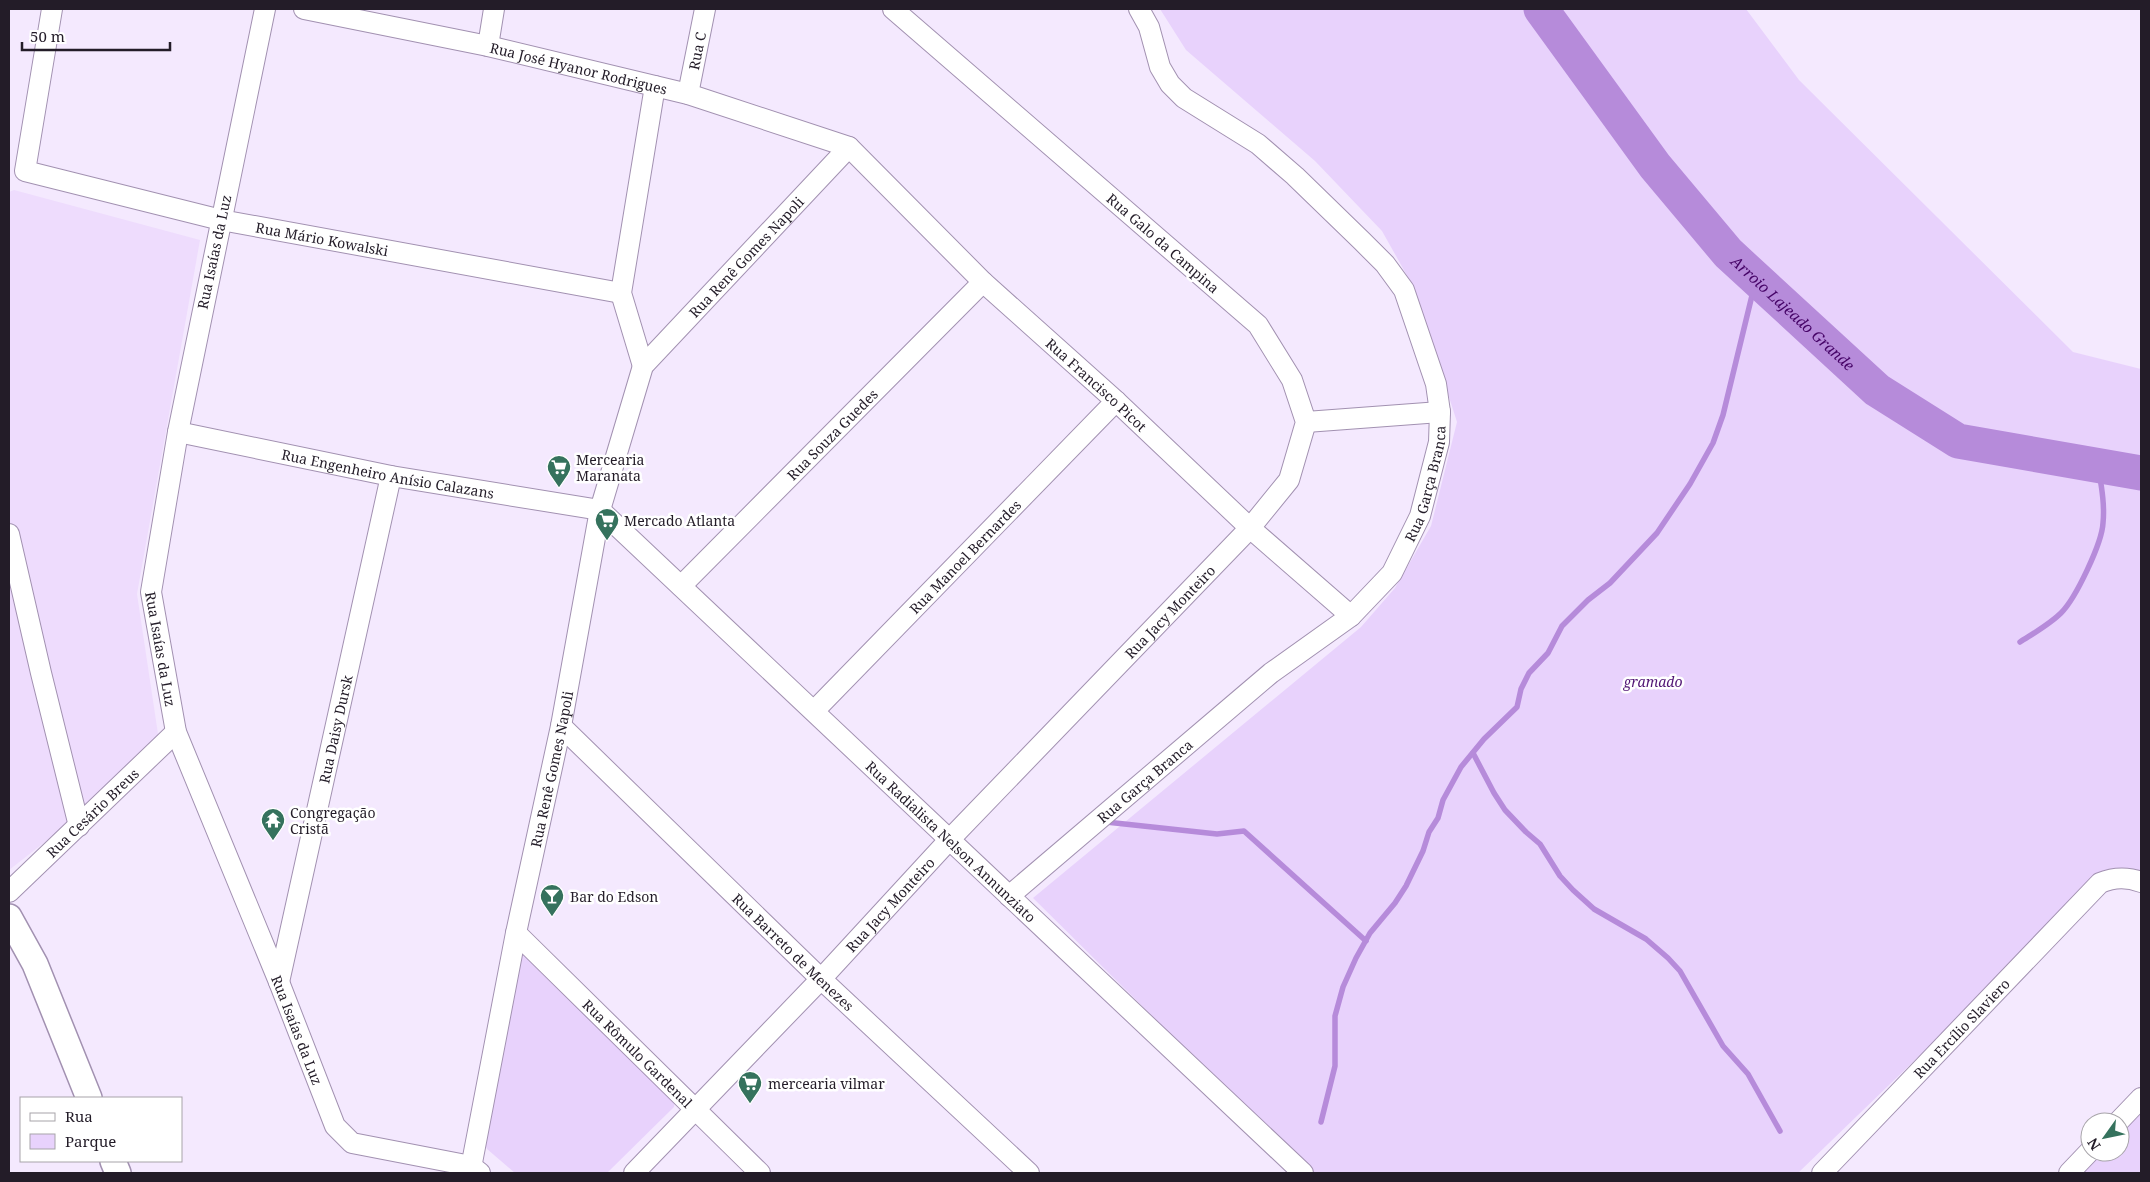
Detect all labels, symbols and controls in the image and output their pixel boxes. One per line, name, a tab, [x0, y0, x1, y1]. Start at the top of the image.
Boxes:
scale bar	[22, 20, 170, 52]
text: 50 m	[30, 26, 65, 46]
street label: Rua C	[684, 30, 710, 71]
street label: Rua José Hyanor Rodrigues	[488, 37, 669, 98]
street label: Rua Galo da Campina	[1103, 189, 1223, 297]
street label: Rua Renê Gomes Napoli	[684, 192, 808, 321]
street label: Rua Isaías da Luz	[193, 193, 235, 311]
street label: Rua Mário Kowalski	[254, 217, 390, 260]
water label: Arroio Lajeado Grande	[1726, 250, 1860, 375]
street label: Rua Francisco Picot	[1042, 333, 1151, 435]
street label: Rua Souza Guedes	[782, 384, 881, 484]
street label: Rua Garça Branca	[1400, 425, 1449, 544]
street label: Rua Engenheiro Anísio Calazans	[280, 444, 496, 502]
place label: Mercearia Maranata	[576, 450, 645, 485]
supermarket icon: Mercearia Maranata	[546, 454, 572, 488]
street label: Rua Manoel Bernardes	[905, 495, 1025, 618]
supermarket icon: Mercado Atlanta	[594, 507, 620, 541]
place label: Mercado Atlanta	[624, 511, 735, 530]
street label: Rua Jacy Monteiro	[1120, 561, 1219, 662]
street label: Rua Isaías da Luz	[142, 590, 181, 708]
street label: Rua Daisy Dursk	[314, 672, 356, 785]
park label: gramado	[1623, 672, 1682, 691]
street label: Rua Renê Gomes Napoli	[525, 689, 577, 849]
street label: Rua Garça Branca	[1093, 735, 1196, 827]
street label: Rua Radialista Nelson Annunziato	[862, 756, 1040, 926]
street label: Rua Cesário Breus	[42, 764, 142, 861]
place label: Congregação Cristã	[290, 803, 376, 838]
temple icon: Congregação Cristã	[260, 807, 286, 841]
street label: Rua Jacy Monteiro	[841, 853, 938, 956]
bar icon: Bar do Edson	[539, 883, 565, 917]
place label: Bar do Edson	[570, 887, 658, 906]
street label: Rua Barreto de Menezes	[729, 889, 858, 1015]
street label: Rua Isaías da Luz	[268, 972, 328, 1087]
street label: Rua Ercílio Slaviero	[1909, 974, 2013, 1082]
street label: Rua Rômulo Gardenal	[579, 995, 697, 1112]
supermarket icon: mercearia vilmar	[737, 1070, 763, 1104]
place label: mercearia vilmar	[768, 1074, 885, 1093]
legend	[20, 1097, 182, 1162]
text: Rua	[65, 1106, 93, 1126]
north arrow	[2080, 1112, 2130, 1162]
text: Parque	[65, 1131, 116, 1151]
text: N	[2083, 1135, 2105, 1154]

